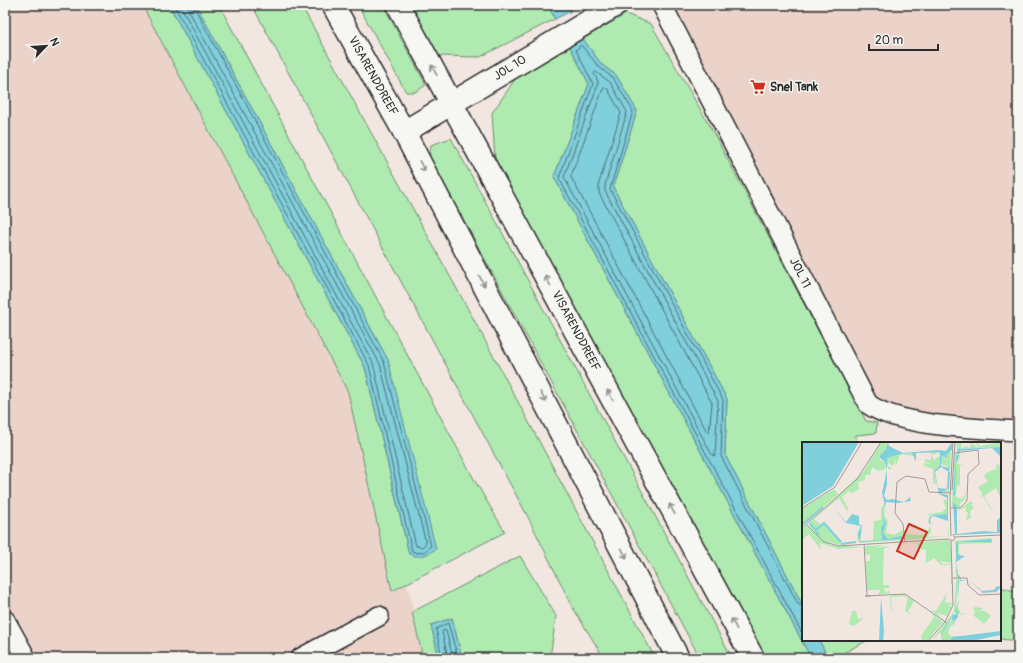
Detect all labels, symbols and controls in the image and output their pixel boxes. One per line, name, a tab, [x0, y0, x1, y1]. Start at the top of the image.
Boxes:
north arrow	[26, 26, 66, 66]
scale bar	[869, 26, 938, 52]
text: 20 m	[875, 33, 904, 48]
street label: VISARENDDREEF	[345, 34, 401, 118]
text: N	[47, 36, 62, 49]
street label: JOL 10	[491, 52, 529, 84]
one-way arrow	[429, 64, 437, 76]
supermarket icon: Snel Tank	[749, 78, 767, 96]
place label: Snel Tank	[770, 80, 819, 95]
one-way arrow	[419, 160, 426, 172]
street label: JOL 11	[786, 255, 814, 291]
one-way arrow	[479, 275, 487, 287]
one-way arrow	[544, 275, 552, 287]
street label: VISARENDDREEF	[549, 288, 603, 374]
one-way arrow	[606, 389, 614, 401]
one-way arrow	[539, 390, 547, 402]
inset map	[802, 442, 1001, 641]
one-way arrow	[668, 504, 676, 516]
one-way arrow	[621, 546, 628, 558]
one-way arrow	[730, 618, 737, 630]

